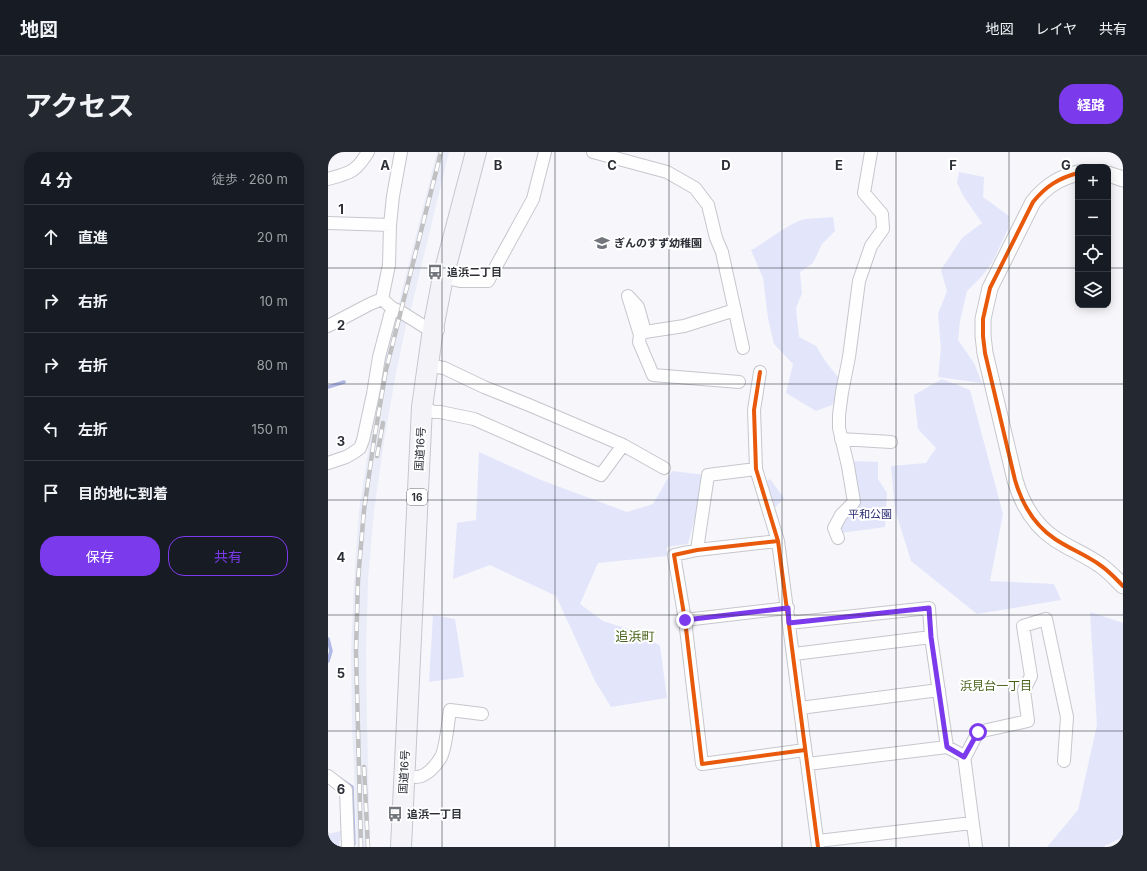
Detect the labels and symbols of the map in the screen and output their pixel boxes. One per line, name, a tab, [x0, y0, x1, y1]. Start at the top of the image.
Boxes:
text: A	[380, 157, 390, 173]
text: B	[494, 157, 503, 173]
text: C	[607, 157, 617, 173]
text: D	[721, 157, 731, 173]
text: E	[835, 157, 843, 173]
text: F	[949, 157, 957, 173]
text: G	[1061, 157, 1071, 173]
text: 1	[338, 201, 344, 217]
school or university icon: ぎんのすず幼稚園	[593, 234, 611, 252]
place label: ぎんのすず幼稚園	[614, 236, 702, 250]
bus stop icon: 追浜二丁目	[426, 263, 444, 281]
place label: 追浜二丁目	[447, 265, 502, 279]
text: 2	[337, 317, 345, 333]
street label: 国道16号	[412, 427, 428, 471]
text: 3	[337, 433, 345, 449]
road number: 16	[407, 489, 427, 505]
park label: 平和公園	[848, 507, 892, 521]
text: 4	[337, 549, 346, 565]
route end	[676, 611, 694, 629]
district label: 追浜町	[615, 628, 655, 644]
text: 5	[337, 665, 345, 681]
district label: 浜見台一丁目	[960, 678, 1032, 693]
route start	[969, 723, 987, 741]
street label: 国道16号	[396, 750, 412, 794]
text: 6	[337, 781, 345, 797]
bus stop icon: 追浜一丁目	[386, 805, 404, 823]
place label: 追浜一丁目	[407, 807, 462, 821]

